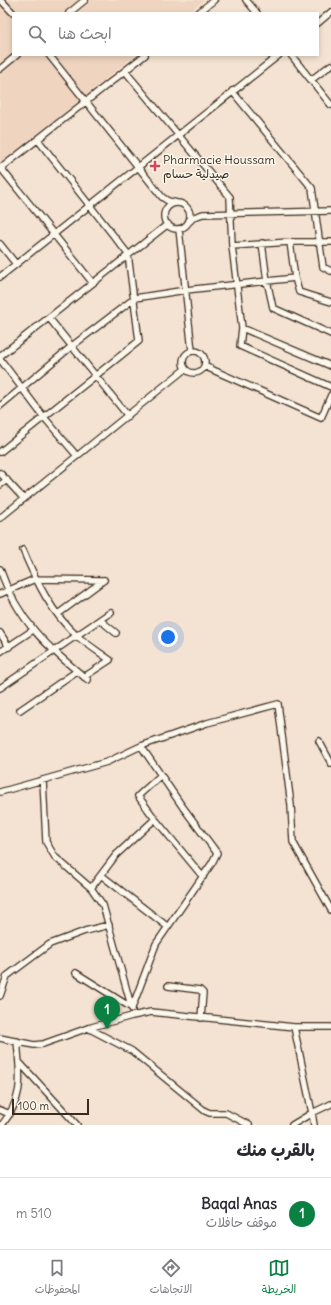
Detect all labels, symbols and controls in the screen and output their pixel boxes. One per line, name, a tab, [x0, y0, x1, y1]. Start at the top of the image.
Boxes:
search box	[12, 12, 319, 56]
icon: search	[26, 23, 48, 45]
text: ابحث هنا	[58, 24, 112, 43]
place label: Pharmacie Houssam صيدلية حسام	[163, 152, 275, 183]
marker: Pharmacie Houssam صيدلية حسام	[150, 161, 160, 171]
your location	[158, 627, 178, 647]
pin: 1	[94, 996, 120, 1029]
scale bar	[12, 1097, 89, 1116]
text: 100 m	[18, 1099, 49, 1113]
text: بالقرب منك	[236, 1139, 315, 1161]
text: Baqal Anas	[201, 1194, 277, 1213]
text: 510 m	[16, 1205, 52, 1222]
text: 1	[299, 1205, 305, 1222]
text: موقف حافلات	[206, 1214, 277, 1231]
tab: المحفوظات	[35, 1257, 80, 1299]
tab: الاتجاهات	[150, 1257, 192, 1299]
tab: الخريطة	[262, 1257, 296, 1299]

